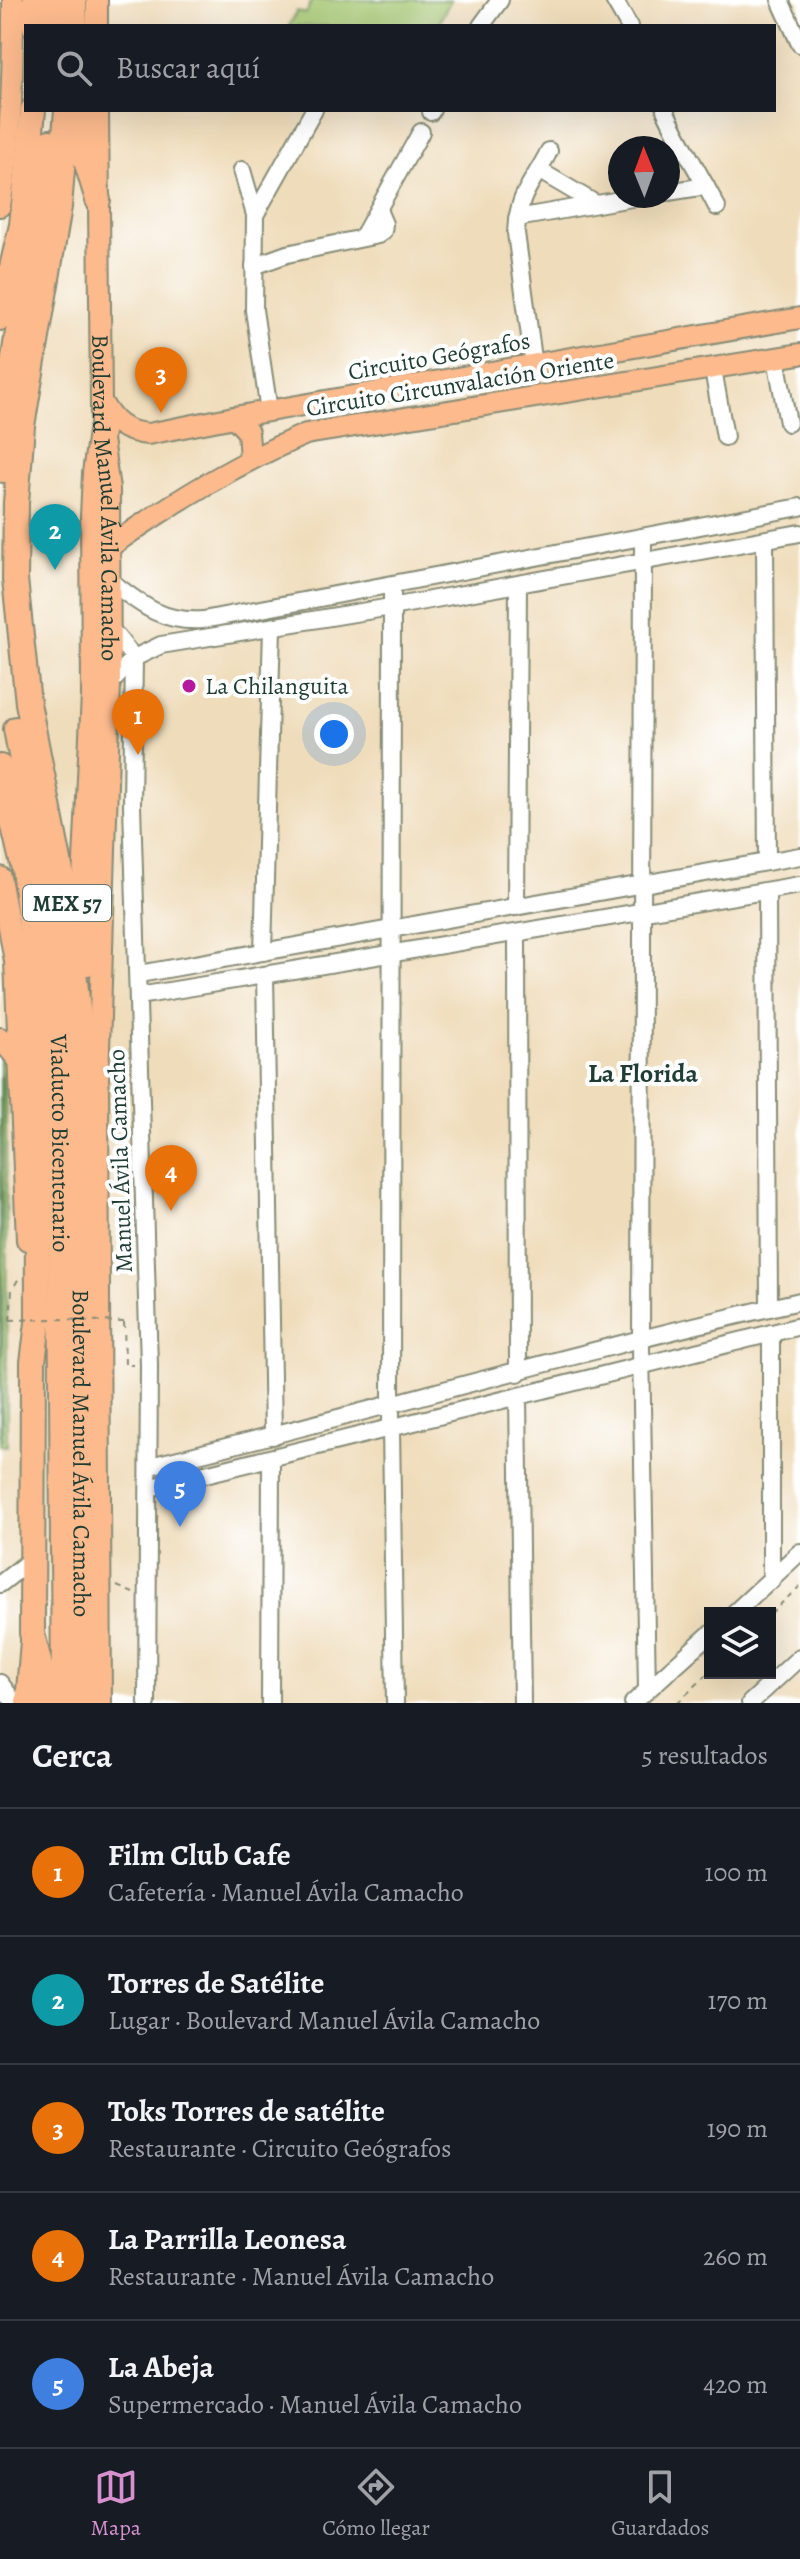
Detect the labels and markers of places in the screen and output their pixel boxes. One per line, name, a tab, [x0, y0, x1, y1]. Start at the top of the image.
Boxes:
pin: 3	[135, 347, 187, 413]
pin: 2	[29, 504, 81, 570]
place label: La Chilanguita	[205, 670, 350, 702]
marker: La Chilanguita	[180, 677, 198, 695]
pin: 1	[112, 689, 164, 755]
pin: 4	[145, 1145, 197, 1211]
pin: 5	[154, 1461, 206, 1527]

